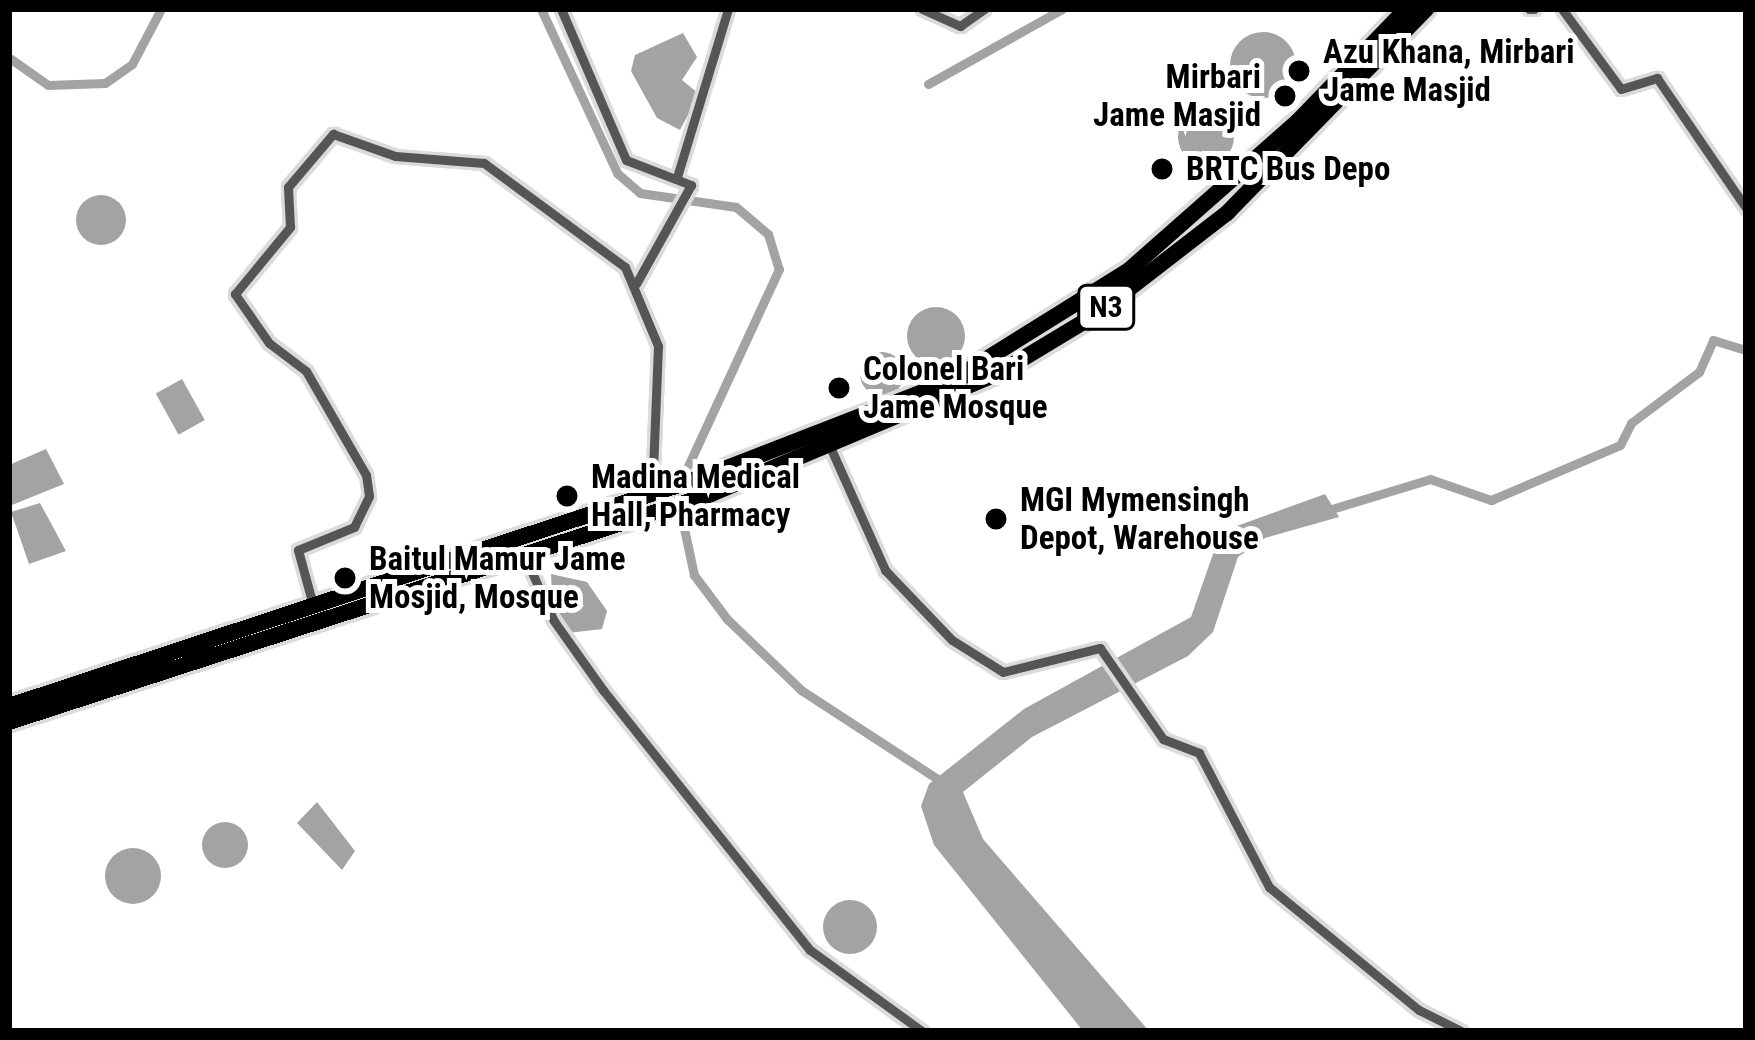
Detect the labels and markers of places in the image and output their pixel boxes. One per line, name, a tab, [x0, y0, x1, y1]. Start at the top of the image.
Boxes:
place label: Azu Khana, Mirbari Jame Masjid	[1323, 32, 1575, 110]
place label: Mirbari Jame Masjid	[1093, 57, 1261, 135]
marker: Azu Khana, Mirbari Jame Masjid	[1286, 58, 1312, 84]
marker: Mirbari Jame Masjid	[1272, 83, 1298, 109]
place label: BRTC Bus Depo	[1186, 149, 1390, 189]
marker: BRTC Bus Depo	[1149, 156, 1175, 182]
place label: Colonel Bari Jame Mosque	[863, 349, 1047, 427]
marker: Colonel Bari Jame Mosque	[826, 375, 852, 401]
place label: Madina Medical Hall, Pharmacy	[591, 457, 800, 535]
place label: MGI Mymensingh Depot, Warehouse	[1020, 480, 1259, 558]
marker: Madina Medical Hall, Pharmacy	[554, 483, 580, 509]
marker: MGI Mymensingh Depot, Warehouse	[983, 506, 1009, 532]
place label: Baitul Mamur Jame Mosjid, Mosque	[369, 539, 625, 617]
marker: Baitul Mamur Jame Mosjid, Mosque	[332, 565, 358, 591]

